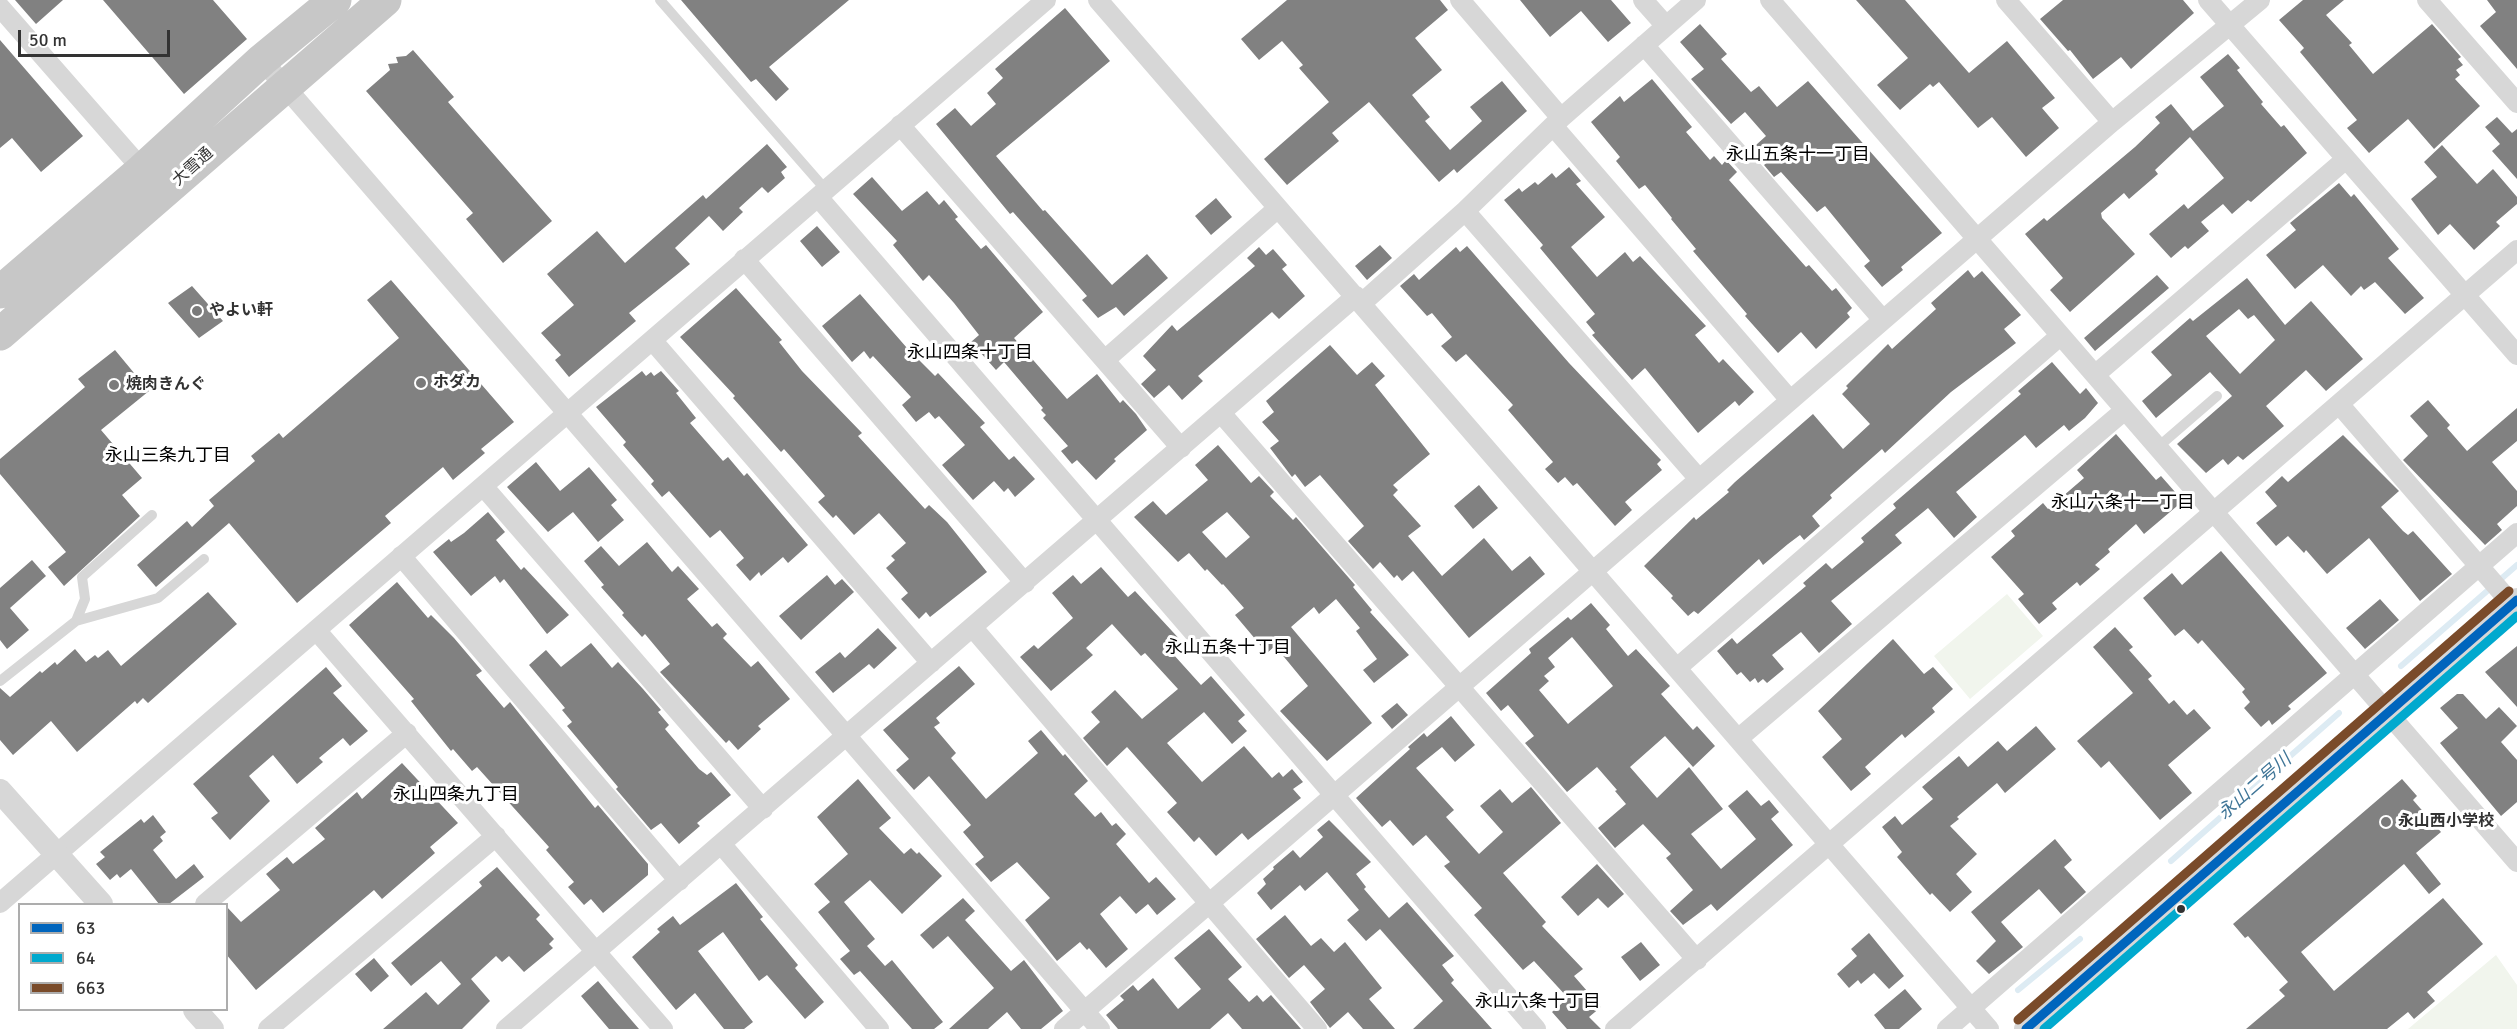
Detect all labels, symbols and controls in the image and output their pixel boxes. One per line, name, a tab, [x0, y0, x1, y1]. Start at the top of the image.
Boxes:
scale bar	[21, 18, 172, 56]
text: 50 m	[29, 29, 67, 51]
street label: 大雪通	[169, 144, 217, 190]
district label: 永山五条十一丁目	[1726, 144, 1870, 166]
place label: やよい軒	[209, 301, 273, 321]
marker: やよい軒	[190, 304, 204, 318]
district label: 永山四条十丁目	[907, 342, 1033, 364]
place label: ホダカ	[433, 373, 481, 393]
place label: 焼肉きんぐ	[126, 375, 206, 395]
marker: ホダカ	[414, 376, 428, 390]
marker: 焼肉きんぐ	[107, 378, 121, 392]
district label: 永山三条九丁目	[105, 445, 231, 467]
district label: 永山六条十一丁目	[2051, 492, 2195, 514]
district label: 永山五条十丁目	[1165, 637, 1291, 659]
water label: 永山二号川	[2214, 749, 2296, 825]
district label: 永山四条九丁目	[393, 784, 519, 806]
place label: 永山西小学校	[2398, 812, 2494, 832]
marker: 永山西小学校	[2379, 815, 2393, 829]
legend	[18, 903, 228, 1011]
unlabelled marker	[2175, 903, 2187, 915]
text: 63	[76, 917, 95, 939]
text: 64	[76, 947, 95, 969]
text: 663	[76, 977, 105, 999]
district label: 永山六条十丁目	[1475, 991, 1601, 1013]

